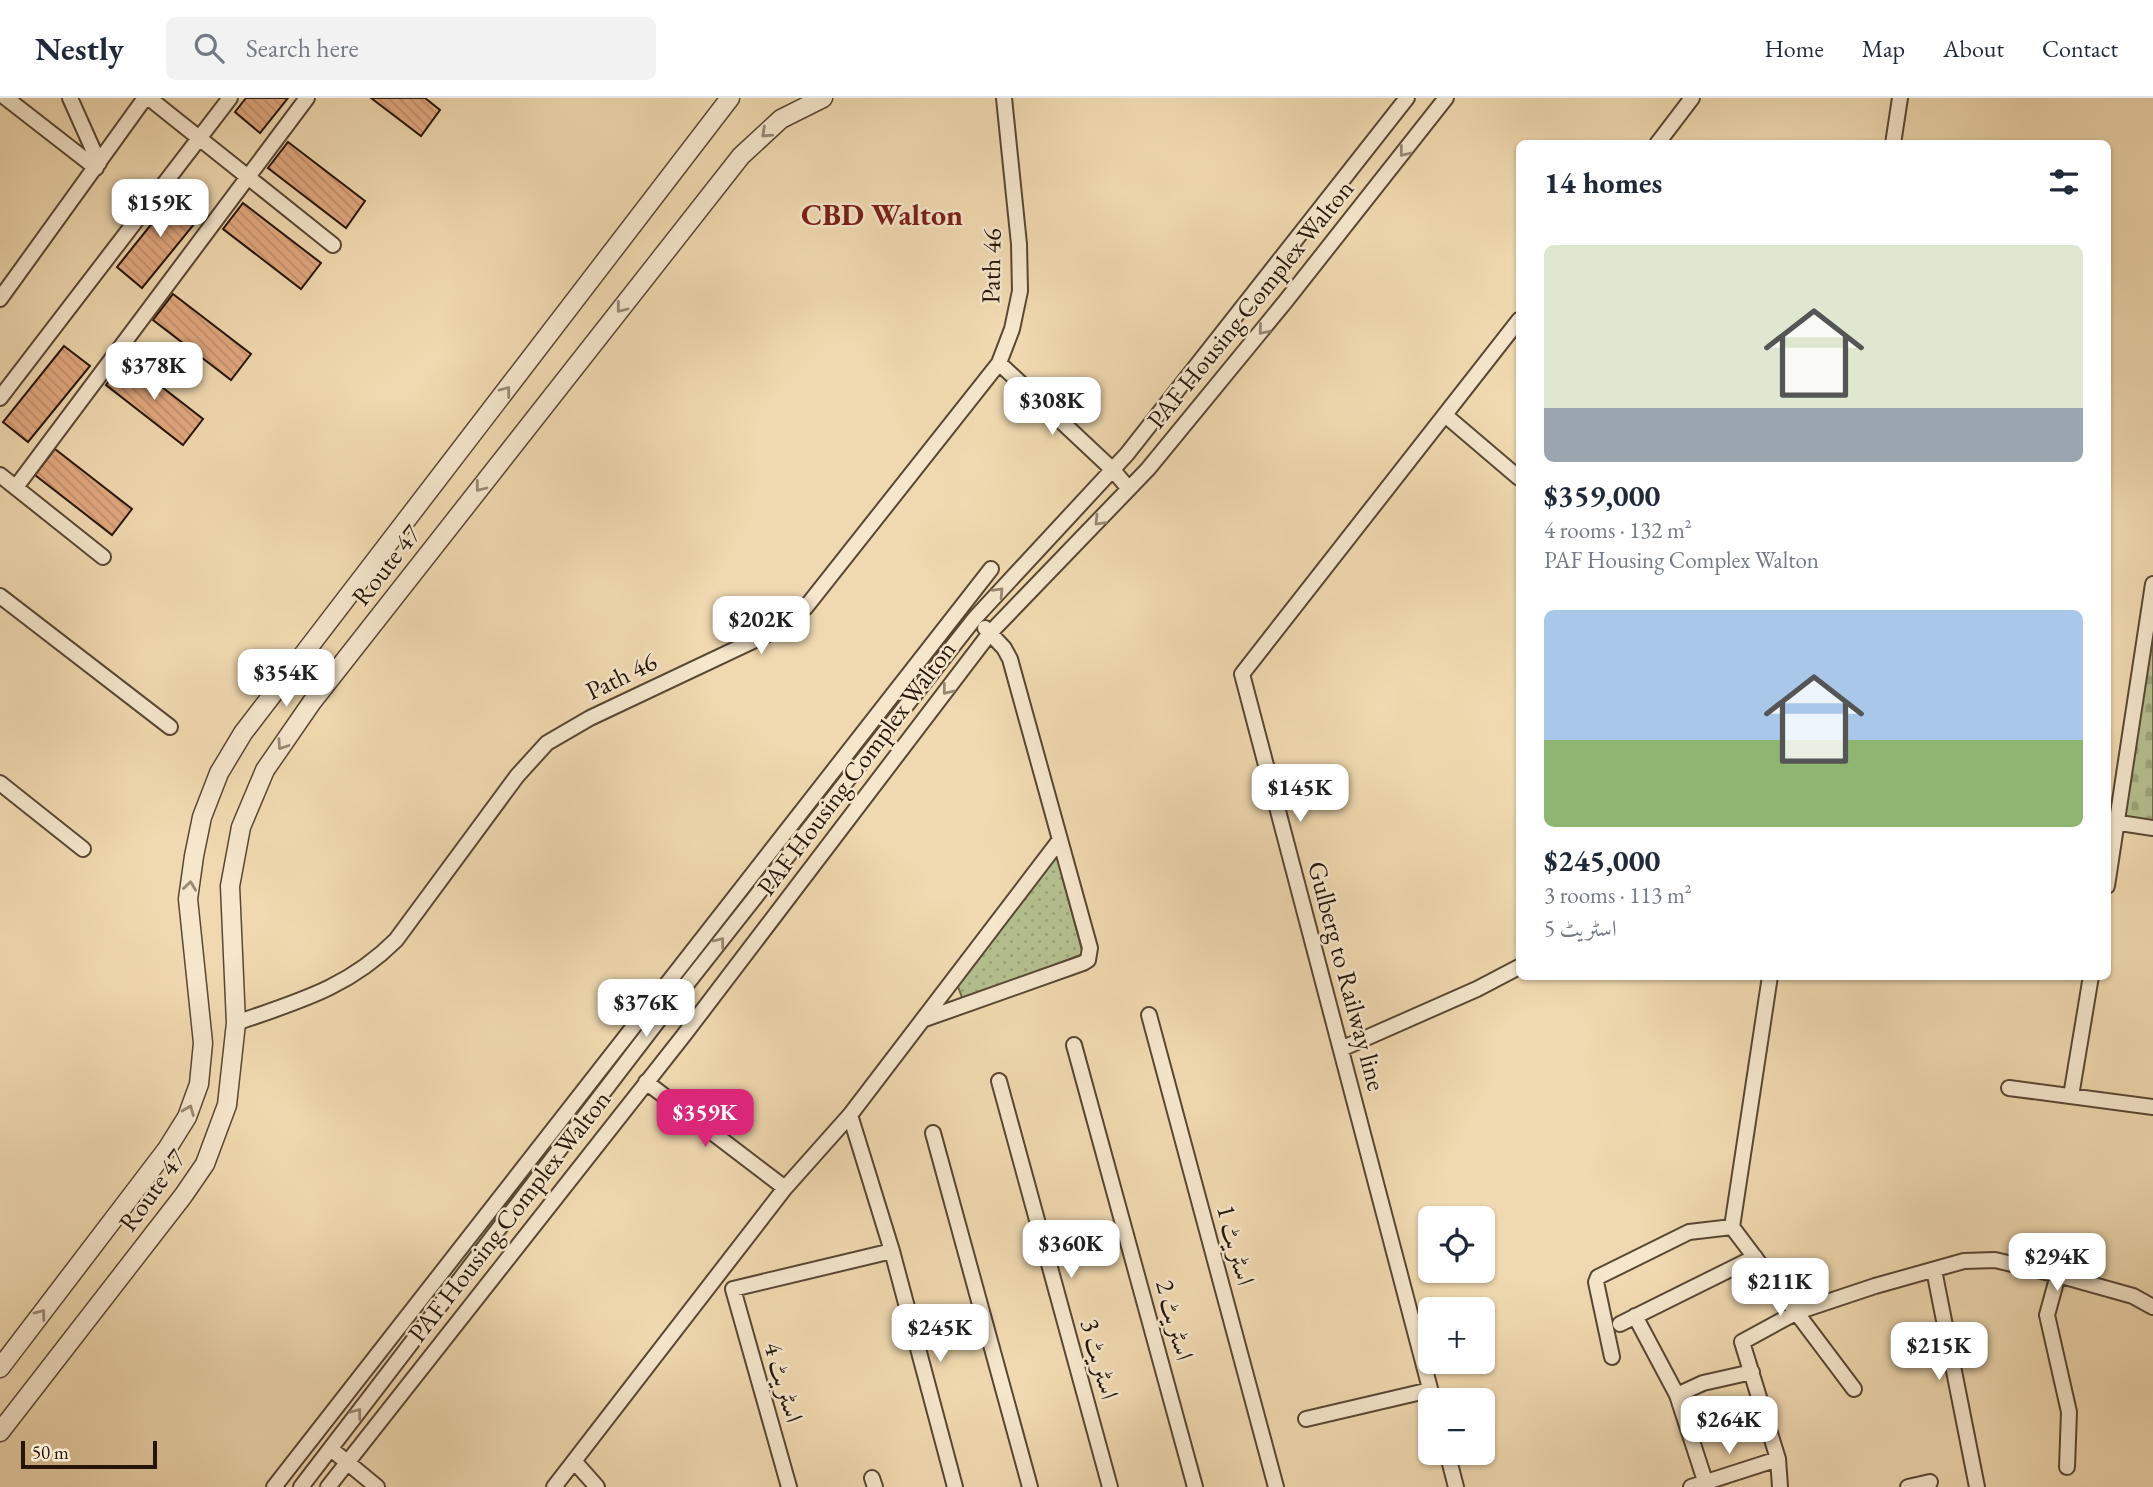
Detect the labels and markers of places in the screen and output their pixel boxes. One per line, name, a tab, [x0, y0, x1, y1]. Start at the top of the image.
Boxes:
pin: $159K	[111, 180, 209, 239]
pin: $378K	[105, 342, 203, 402]
pin: $308K	[1003, 378, 1101, 437]
pin: $202K	[712, 596, 810, 656]
pin: $354K	[237, 650, 335, 709]
pin: $145K	[1251, 764, 1349, 824]
pin: $376K	[597, 979, 695, 1039]
pin: $359K	[656, 1090, 754, 1149]
pin: $360K	[1022, 1220, 1120, 1280]
pin: $294K	[2008, 1234, 2106, 1293]
pin: $211K	[1731, 1258, 1829, 1318]
pin: $245K	[891, 1304, 989, 1364]
pin: $215K	[1890, 1322, 1988, 1382]
pin: $264K	[1680, 1396, 1778, 1456]

